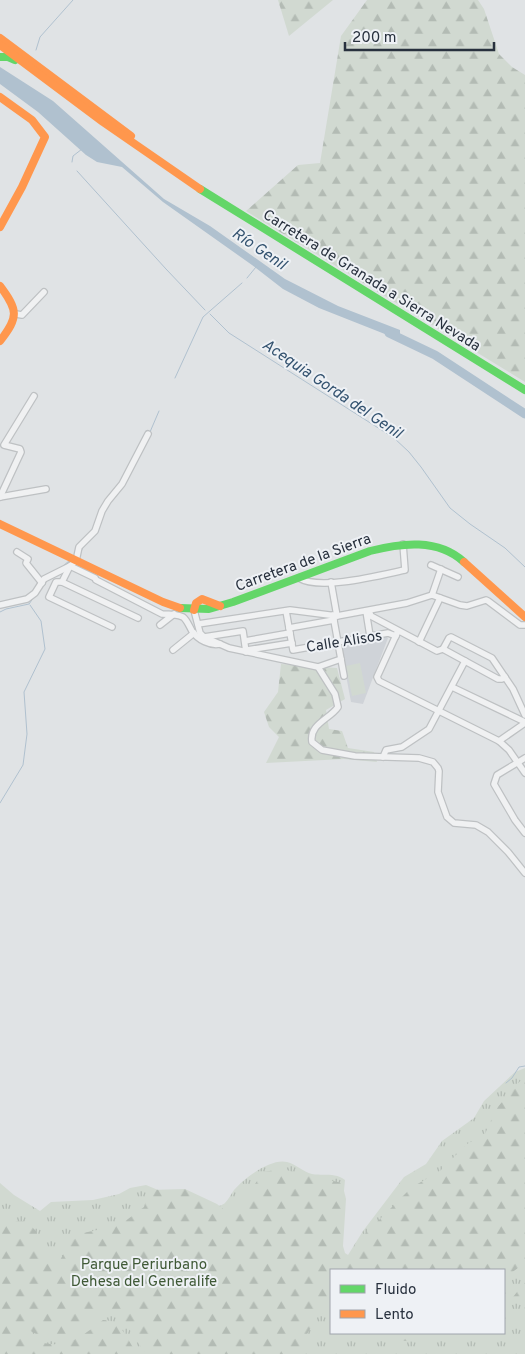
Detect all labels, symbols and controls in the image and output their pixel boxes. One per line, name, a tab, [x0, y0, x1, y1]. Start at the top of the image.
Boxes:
scale bar	[345, 20, 494, 52]
text: 200 m	[352, 29, 397, 48]
street label: Carretera de Granada a Sierra Nevada	[259, 206, 484, 356]
water label: Río Genil	[228, 224, 291, 276]
water label: Acequia Gorda del Genil	[258, 335, 407, 445]
street label: Carretera de la Sierra	[233, 530, 374, 597]
street label: Calle Alisos	[305, 627, 384, 658]
park label: Parque Periurbano Dehesa del Generalife	[71, 1256, 217, 1292]
legend	[330, 1269, 505, 1334]
text: Fluido	[375, 1281, 416, 1300]
text: Lento	[375, 1306, 414, 1325]

